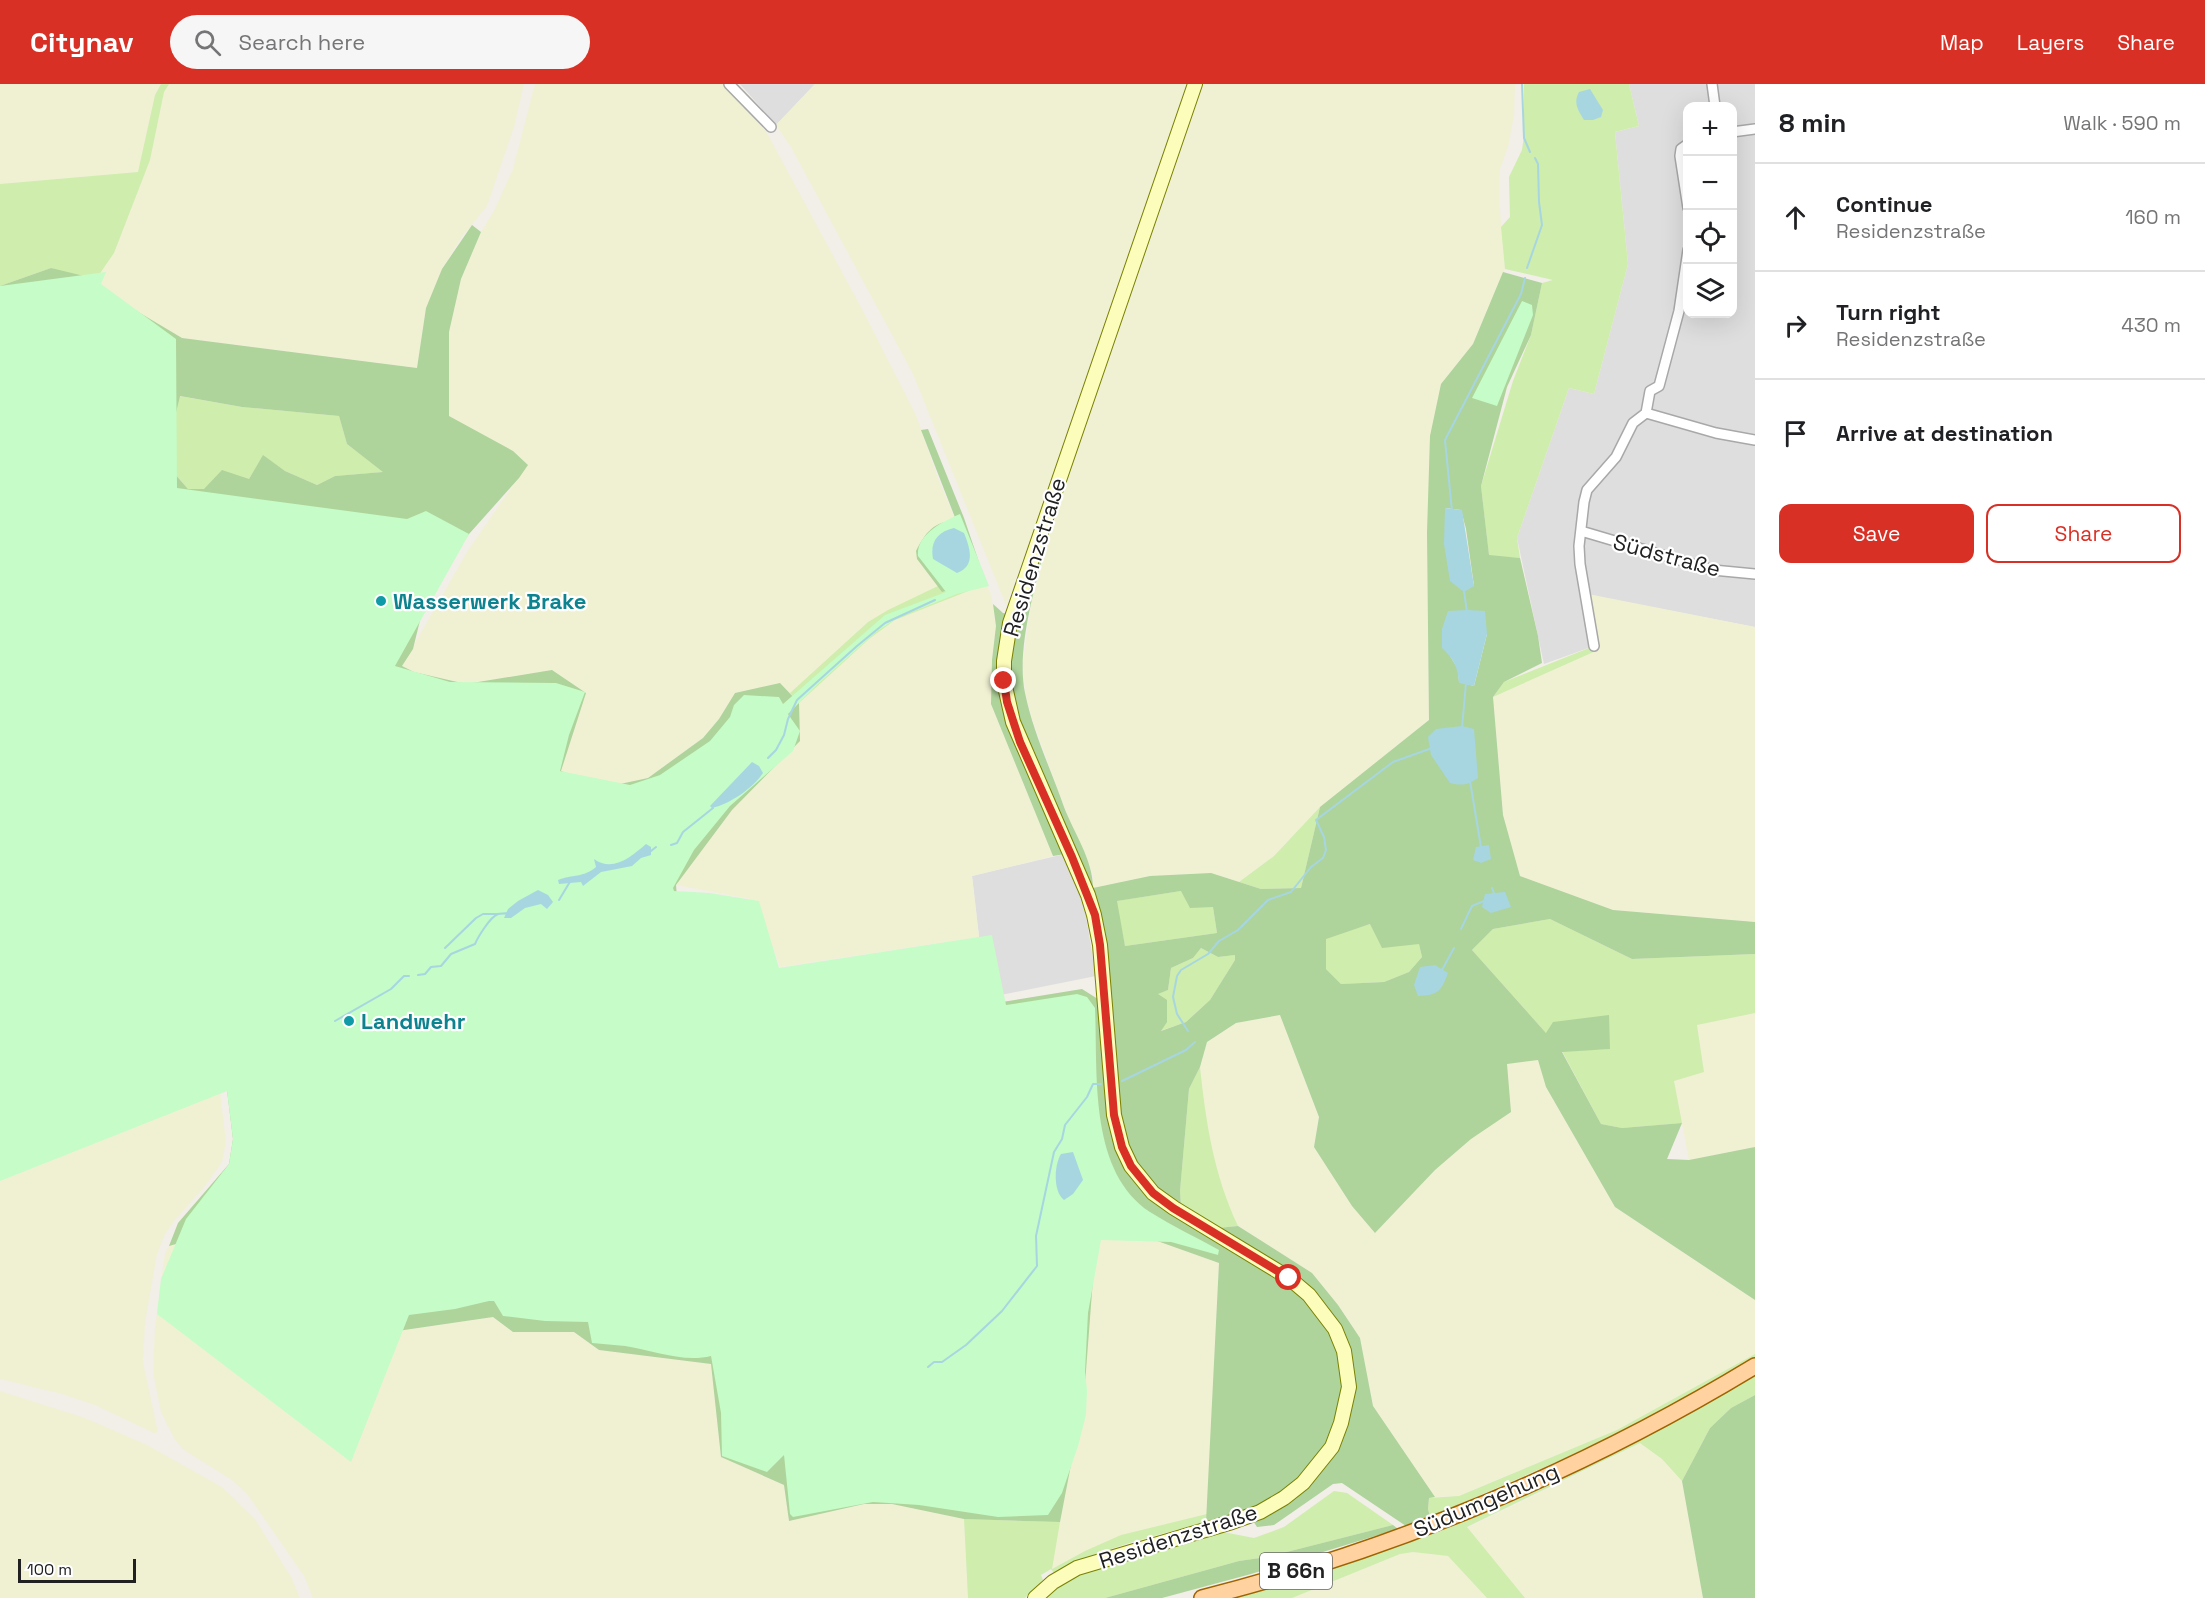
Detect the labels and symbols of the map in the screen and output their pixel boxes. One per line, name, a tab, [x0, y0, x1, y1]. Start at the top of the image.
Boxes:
street label: Residenzstraße	[997, 474, 1071, 640]
street label: Südstraße	[1610, 527, 1724, 583]
place label: Wasserwerk Brake	[393, 587, 587, 615]
marker: Wasserwerk Brake	[374, 594, 388, 608]
route end	[990, 667, 1016, 693]
place label: Landwehr	[361, 1007, 466, 1035]
marker: Landwehr	[342, 1014, 356, 1028]
route start	[1275, 1264, 1301, 1290]
street label: Südumgehung	[1409, 1457, 1563, 1543]
street label: Residenzstraße	[1095, 1497, 1261, 1575]
road number: B 66n	[1260, 1553, 1332, 1589]
scale bar	[18, 1556, 136, 1584]

